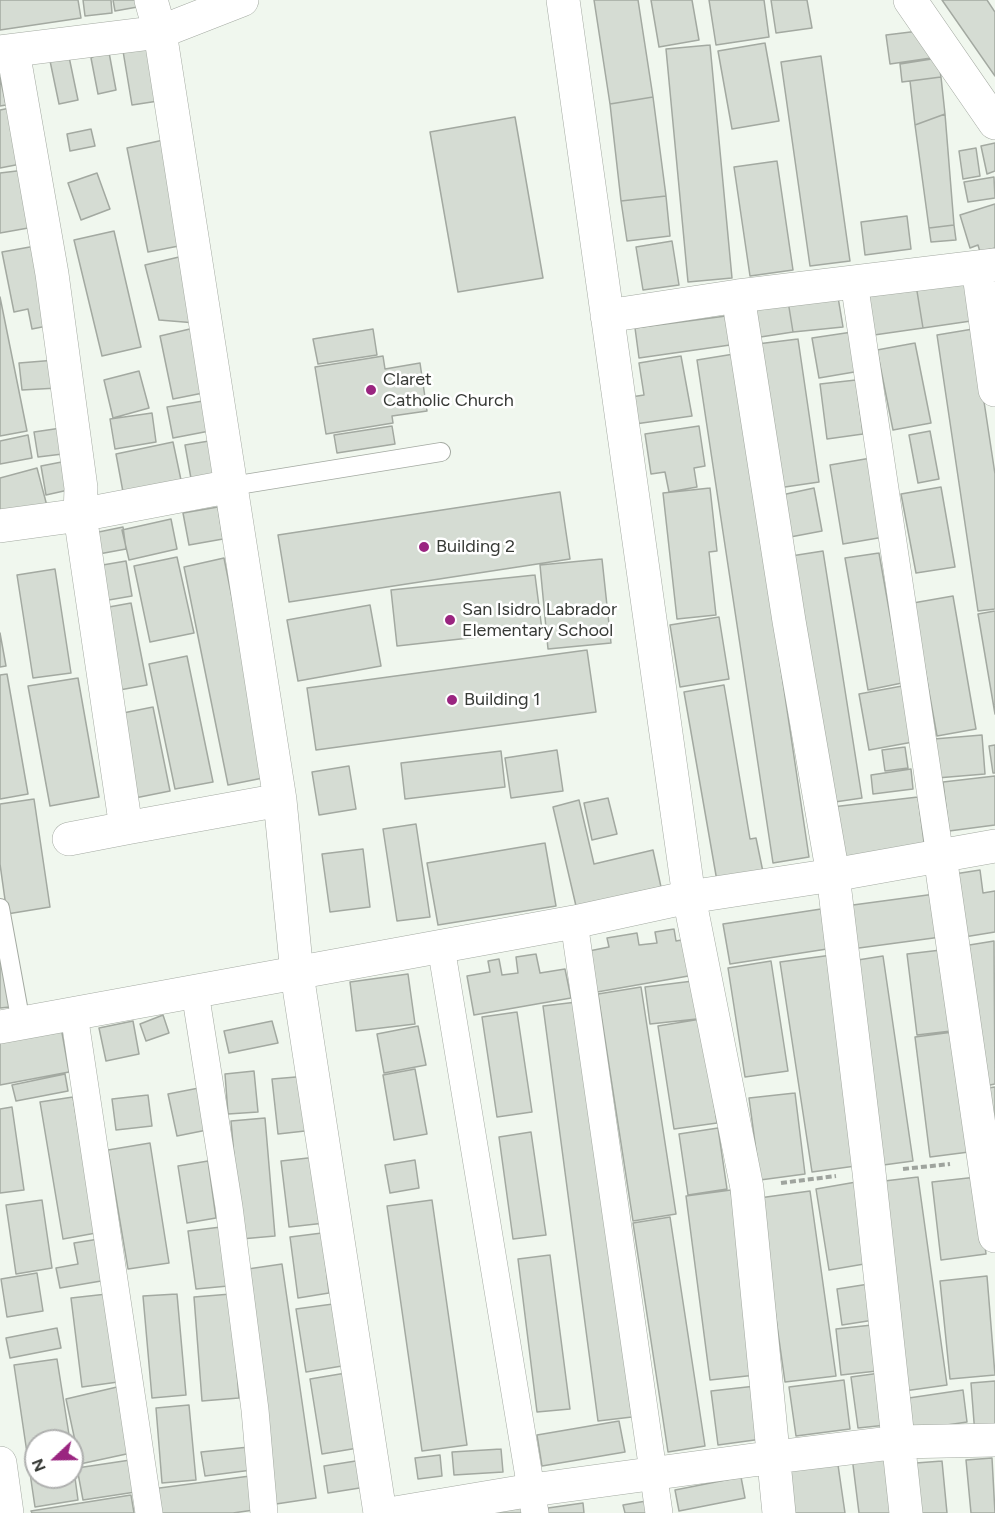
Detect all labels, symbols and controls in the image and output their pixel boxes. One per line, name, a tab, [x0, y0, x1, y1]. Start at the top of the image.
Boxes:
place label: Claret Catholic Church	[383, 369, 514, 412]
marker: Claret Catholic Church	[364, 383, 378, 397]
place label: Building 2	[436, 536, 515, 558]
marker: Building 2	[417, 540, 431, 554]
place label: San Isidro Labrador Elementary School	[462, 599, 617, 642]
marker: San Isidro Labrador Elementary School	[443, 613, 457, 627]
place label: Building 1	[464, 689, 540, 711]
marker: Building 1	[445, 693, 459, 707]
north arrow	[24, 1429, 84, 1489]
text: N	[28, 1456, 50, 1474]

